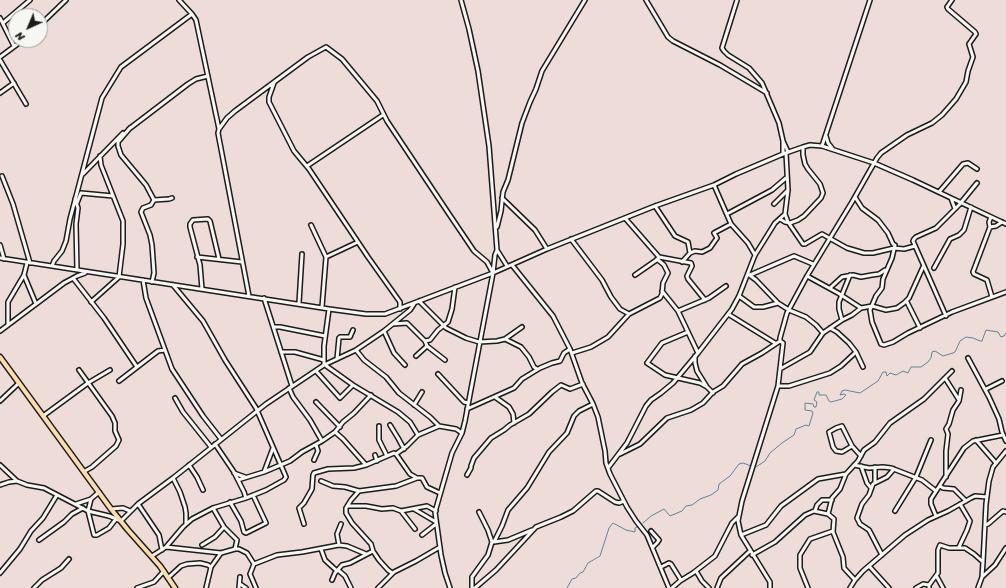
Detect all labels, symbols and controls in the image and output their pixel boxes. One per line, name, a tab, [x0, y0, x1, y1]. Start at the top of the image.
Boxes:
north arrow	[8, 8, 48, 48]
text: N	[11, 27, 29, 46]

